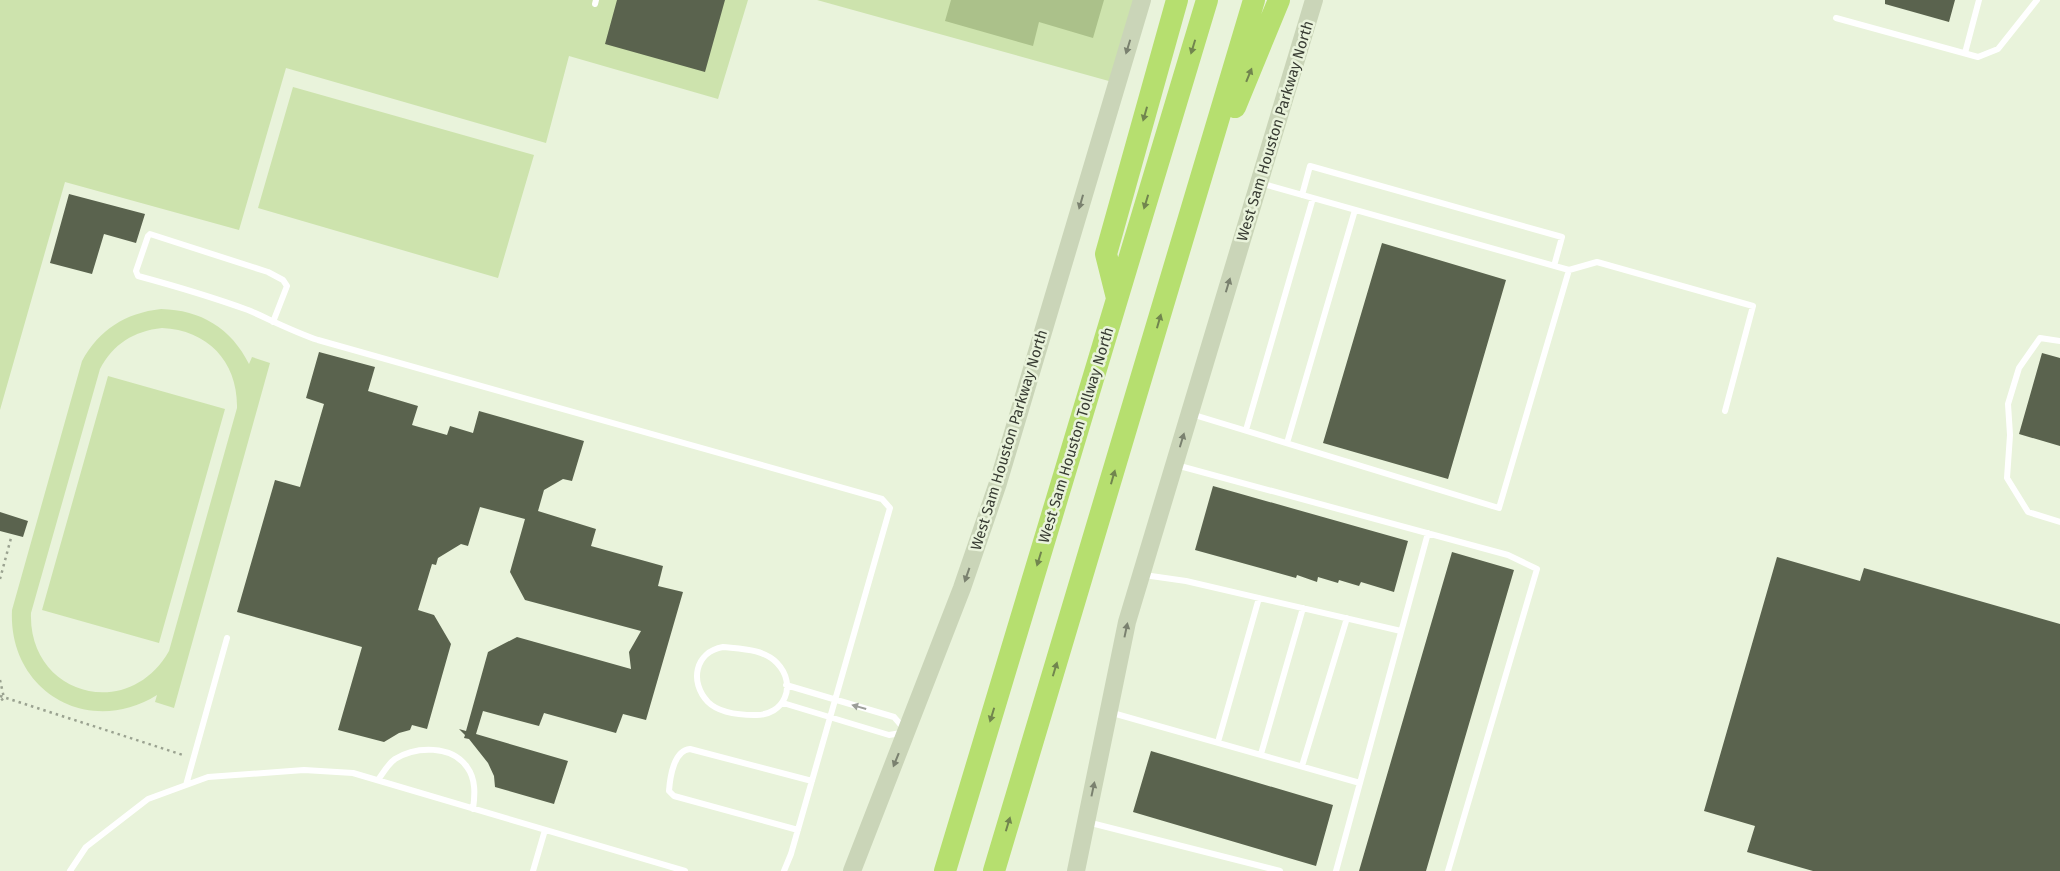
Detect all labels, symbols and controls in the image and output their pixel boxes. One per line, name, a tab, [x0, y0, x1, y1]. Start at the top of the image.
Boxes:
street label: West Sam Houston Parkway North	[1233, 18, 1317, 244]
one-way arrow	[1123, 39, 1131, 54]
one-way arrow	[1188, 39, 1196, 54]
one-way arrow	[1245, 68, 1253, 82]
one-way arrow	[1141, 107, 1149, 122]
one-way arrow	[1076, 195, 1084, 210]
one-way arrow	[1141, 195, 1149, 210]
one-way arrow	[1225, 277, 1233, 292]
one-way arrow	[1155, 313, 1163, 328]
street label: West Sam Houston Tollway North	[1035, 325, 1117, 545]
street label: West Sam Houston Parkway North	[967, 327, 1051, 553]
one-way arrow	[1178, 433, 1186, 448]
one-way arrow	[1109, 469, 1117, 484]
one-way arrow	[1034, 552, 1042, 567]
one-way arrow	[963, 568, 971, 583]
one-way arrow	[1122, 621, 1130, 637]
one-way arrow	[1052, 661, 1060, 676]
one-way arrow	[852, 703, 867, 711]
one-way arrow	[987, 707, 995, 722]
one-way arrow	[892, 752, 900, 767]
one-way arrow	[1089, 781, 1097, 797]
one-way arrow	[1005, 817, 1013, 832]

